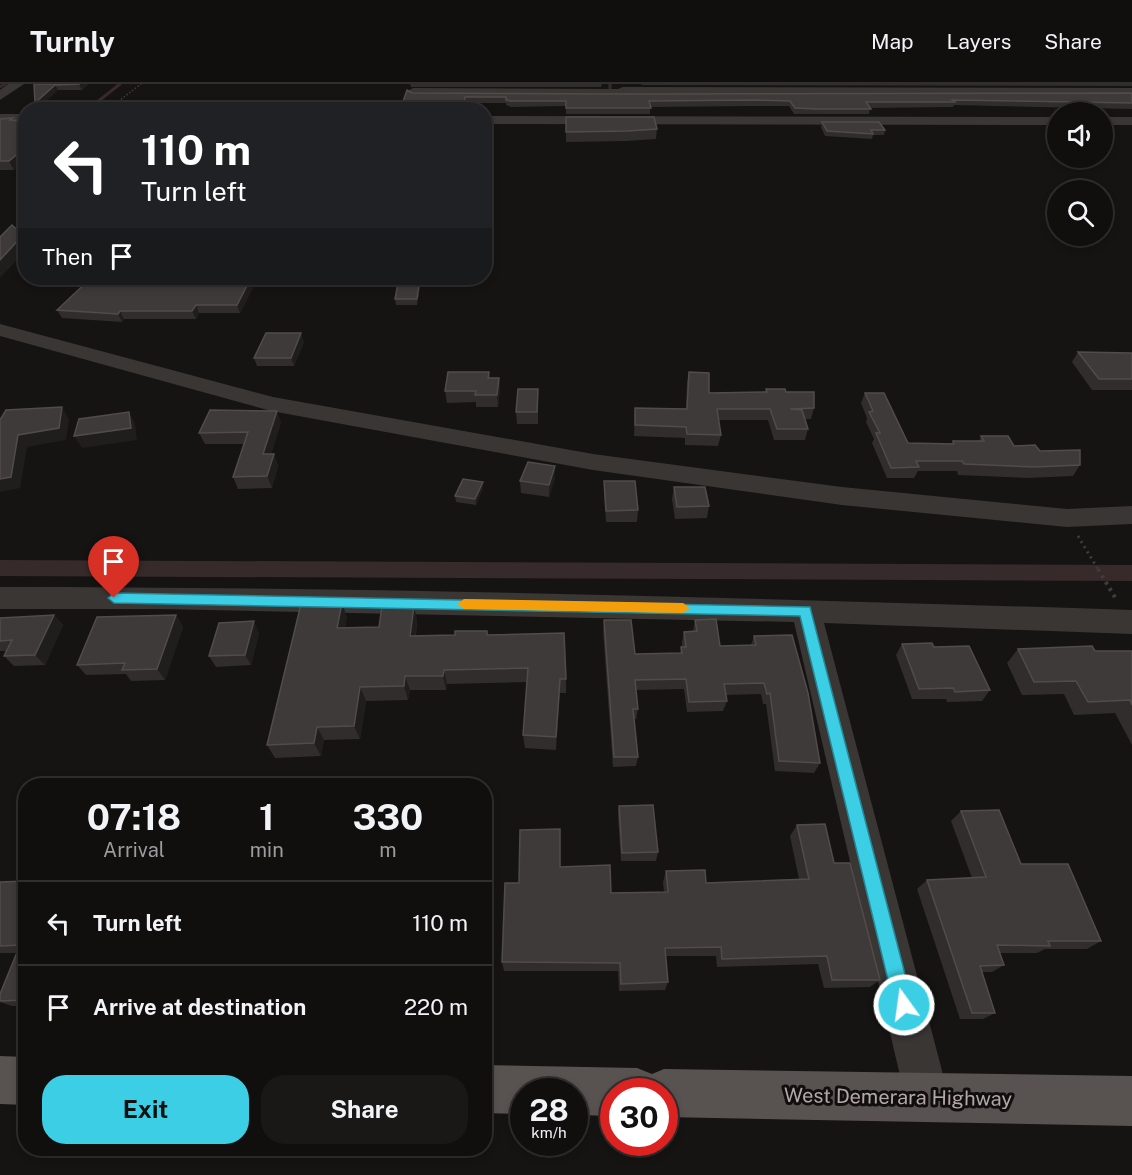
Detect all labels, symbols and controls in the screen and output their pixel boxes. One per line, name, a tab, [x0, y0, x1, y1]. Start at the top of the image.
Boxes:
text: Turnly	[30, 25, 115, 58]
text: Map	[871, 29, 914, 54]
text: Layers	[947, 29, 1011, 54]
text: Share	[1044, 29, 1102, 54]
map controls	[1047, 102, 1113, 246]
button: sound	[1047, 102, 1113, 168]
text: 110 m	[141, 125, 251, 174]
icon: left	[42, 126, 120, 204]
text: Turn left	[141, 175, 247, 207]
button: search	[1047, 180, 1113, 246]
icon: arrive	[105, 240, 138, 273]
text: Then	[42, 244, 93, 270]
pin	[88, 536, 139, 598]
icon: arrive	[97, 545, 130, 578]
text: 07:18	[87, 796, 181, 838]
text: 1	[259, 796, 274, 838]
text: 330	[352, 796, 423, 838]
text: Arrival	[103, 838, 165, 862]
text: min	[250, 838, 284, 862]
text: m	[379, 838, 396, 862]
icon: left	[42, 907, 75, 940]
text: Turn left	[93, 910, 182, 936]
text: 110 m	[412, 910, 468, 936]
position arrow	[872, 973, 936, 1037]
icon: arrive	[42, 991, 75, 1024]
text: Arrive at destination	[93, 994, 306, 1020]
text: 220 m	[404, 994, 468, 1020]
button: Exit	[42, 1075, 249, 1144]
button: Share	[261, 1075, 468, 1144]
speed limit sign: 30	[600, 1078, 678, 1156]
street label: West Demerara Highway	[784, 1083, 1013, 1111]
text: 28	[529, 1092, 569, 1128]
text: km/h	[531, 1124, 567, 1141]

